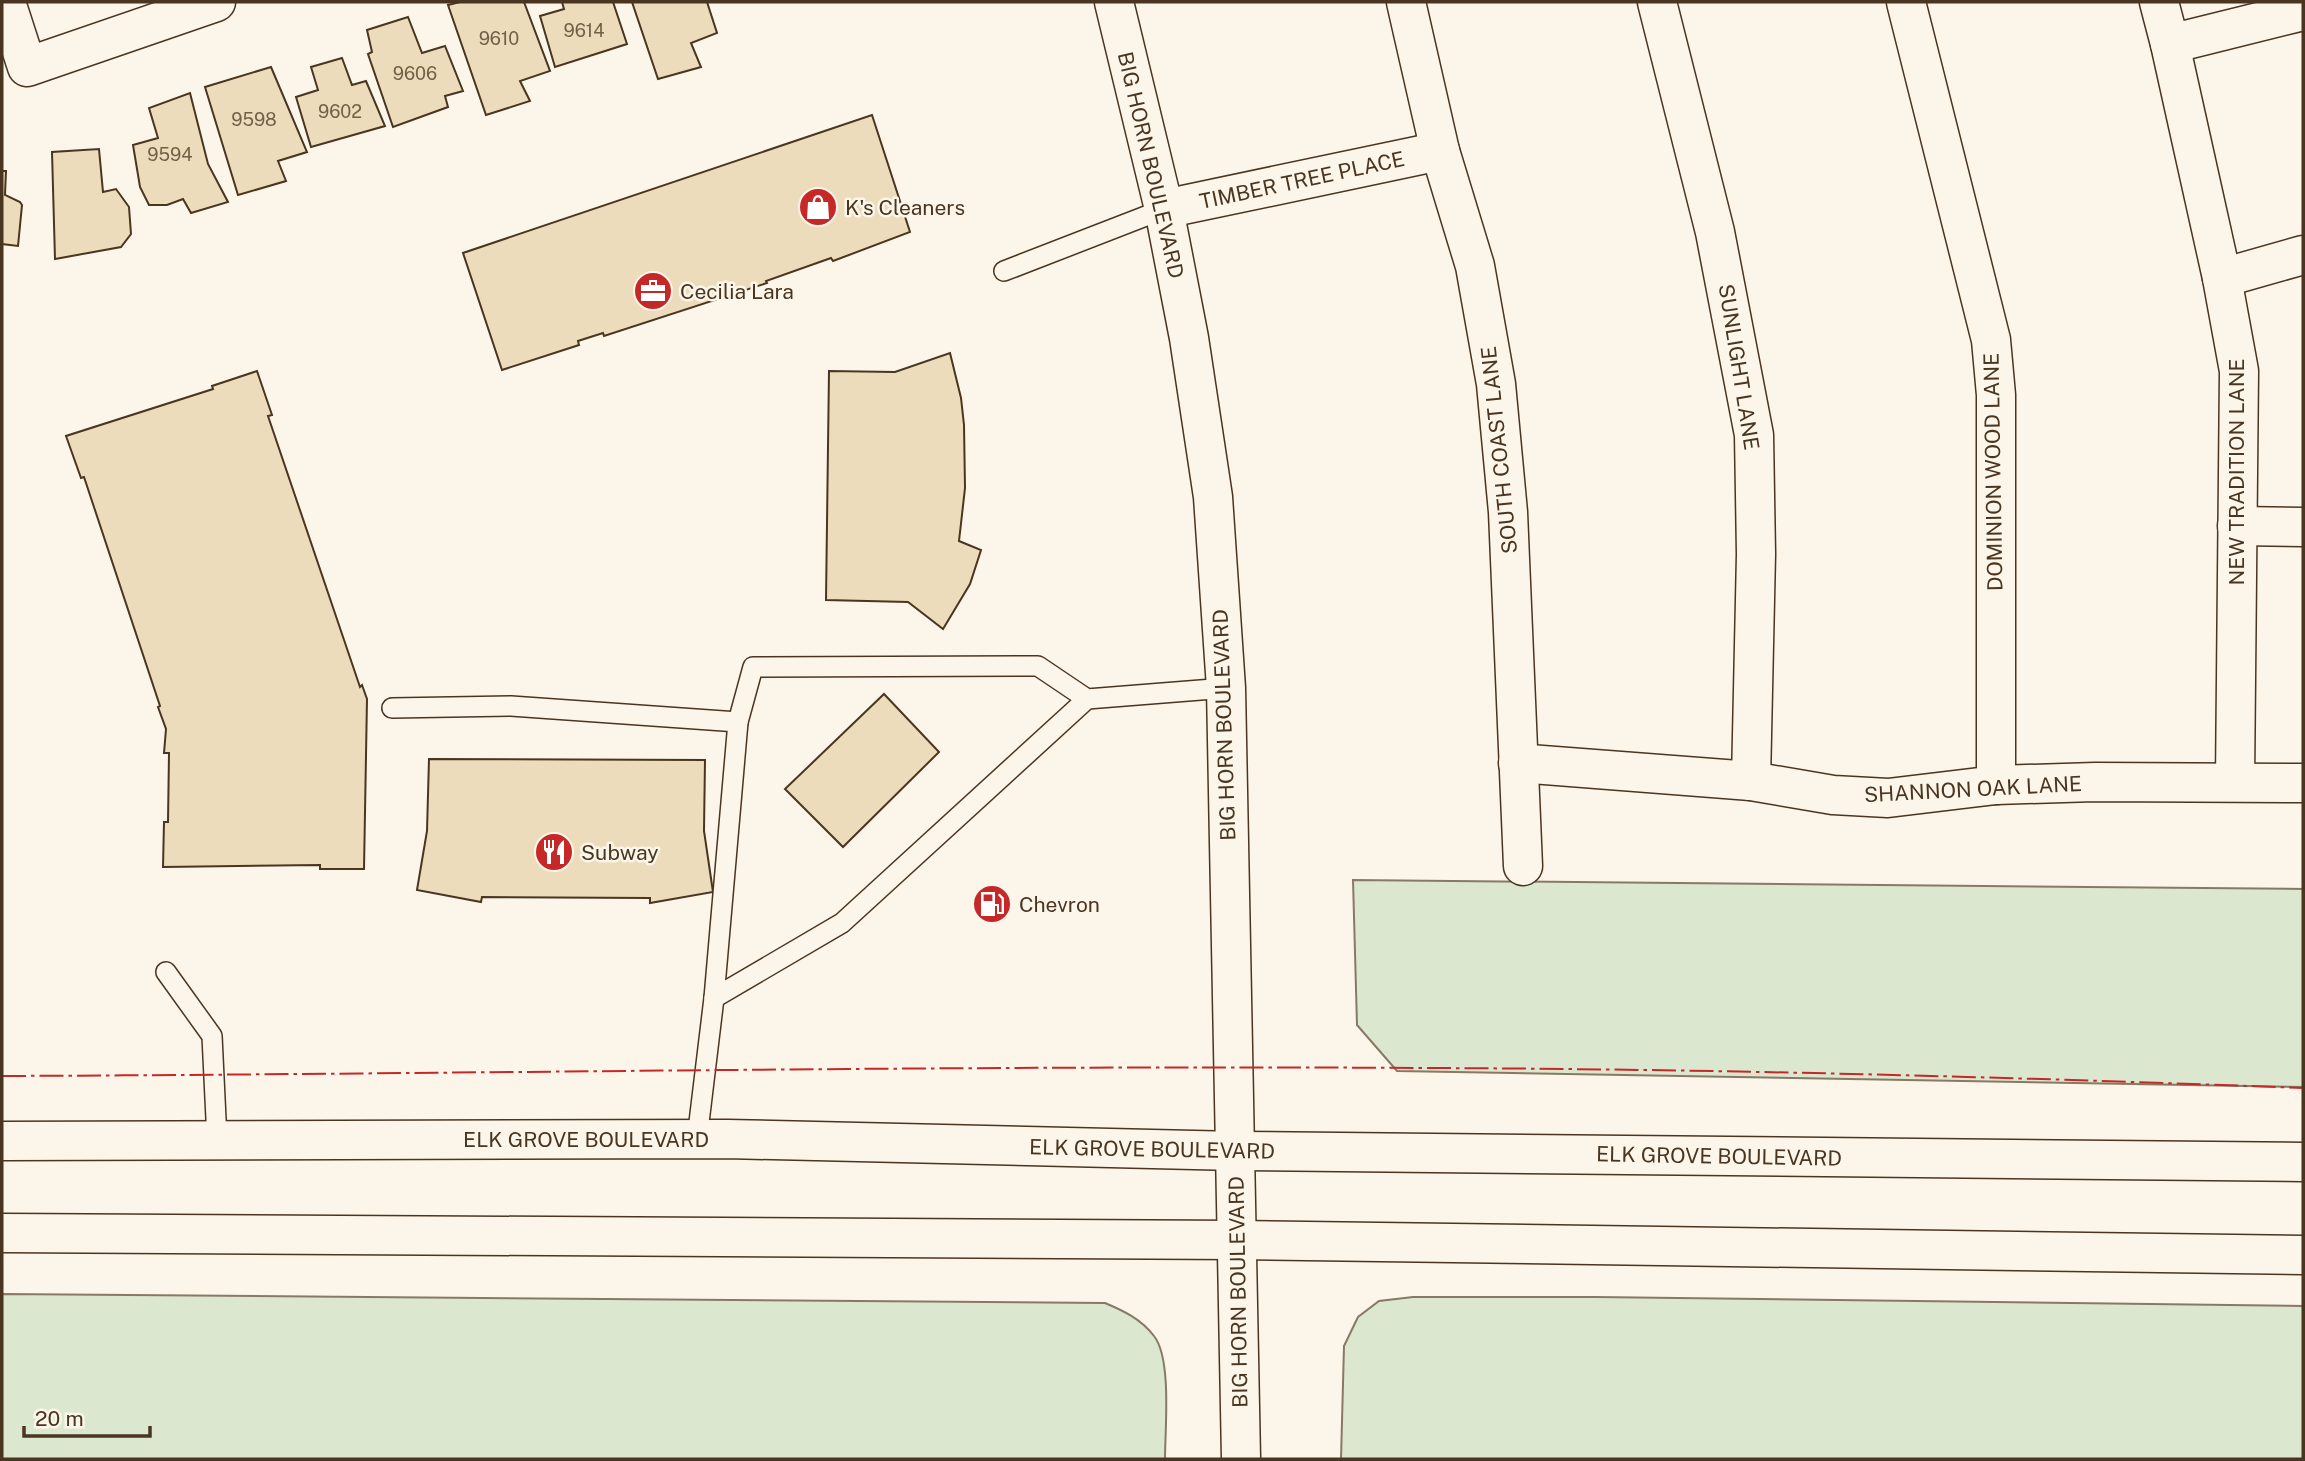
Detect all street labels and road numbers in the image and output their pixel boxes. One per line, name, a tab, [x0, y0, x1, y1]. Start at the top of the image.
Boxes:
street label: BIG HORN BOULEVARD	[1113, 49, 1189, 281]
street label: TIMBER TREE PLACE	[1197, 146, 1407, 214]
street label: SUNLIGHT LANE	[1714, 282, 1764, 452]
street label: SOUTH COAST LANE	[1476, 345, 1522, 555]
street label: DOMINION WOOD LANE	[1978, 353, 2008, 591]
street label: NEW TRADITION LANE	[2224, 358, 2249, 586]
street label: BIG HORN BOULEVARD	[1207, 609, 1241, 841]
street label: SHANNON OAK LANE	[1863, 771, 2083, 807]
street label: ELK GROVE BOULEVARD	[463, 1127, 709, 1152]
street label: ELK GROVE BOULEVARD	[1029, 1134, 1275, 1164]
street label: ELK GROVE BOULEVARD	[1596, 1141, 1842, 1171]
street label: BIG HORN BOULEVARD	[1223, 1176, 1253, 1408]

